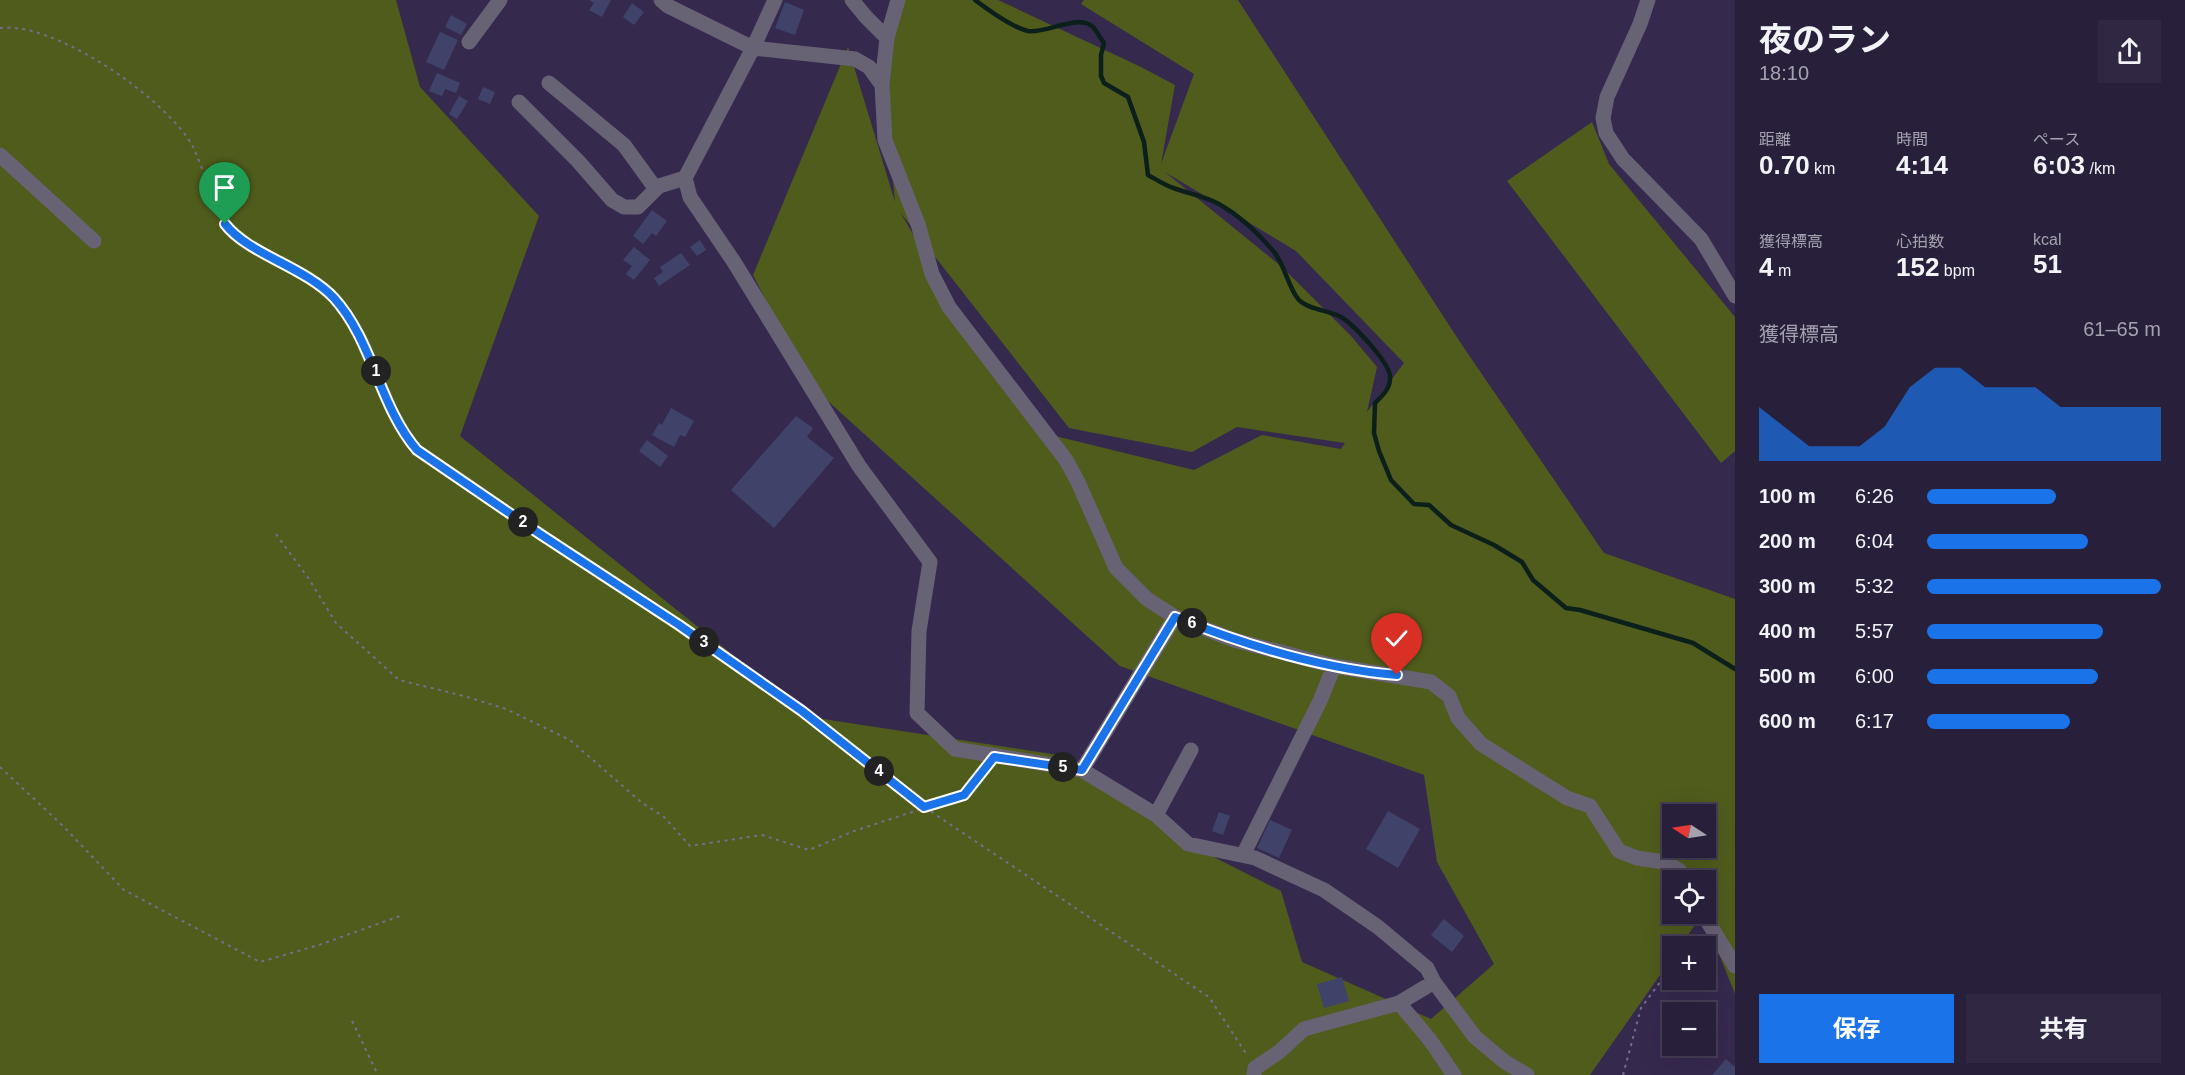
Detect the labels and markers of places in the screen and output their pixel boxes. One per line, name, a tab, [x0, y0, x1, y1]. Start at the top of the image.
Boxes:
pin	[199, 162, 250, 224]
pin: 1	[361, 356, 391, 386]
pin: 2	[508, 507, 538, 537]
pin: 6	[1177, 608, 1207, 638]
pin	[1371, 613, 1422, 675]
pin: 3	[689, 627, 719, 657]
pin: 5	[1048, 752, 1078, 782]
pin: 4	[864, 756, 894, 786]

